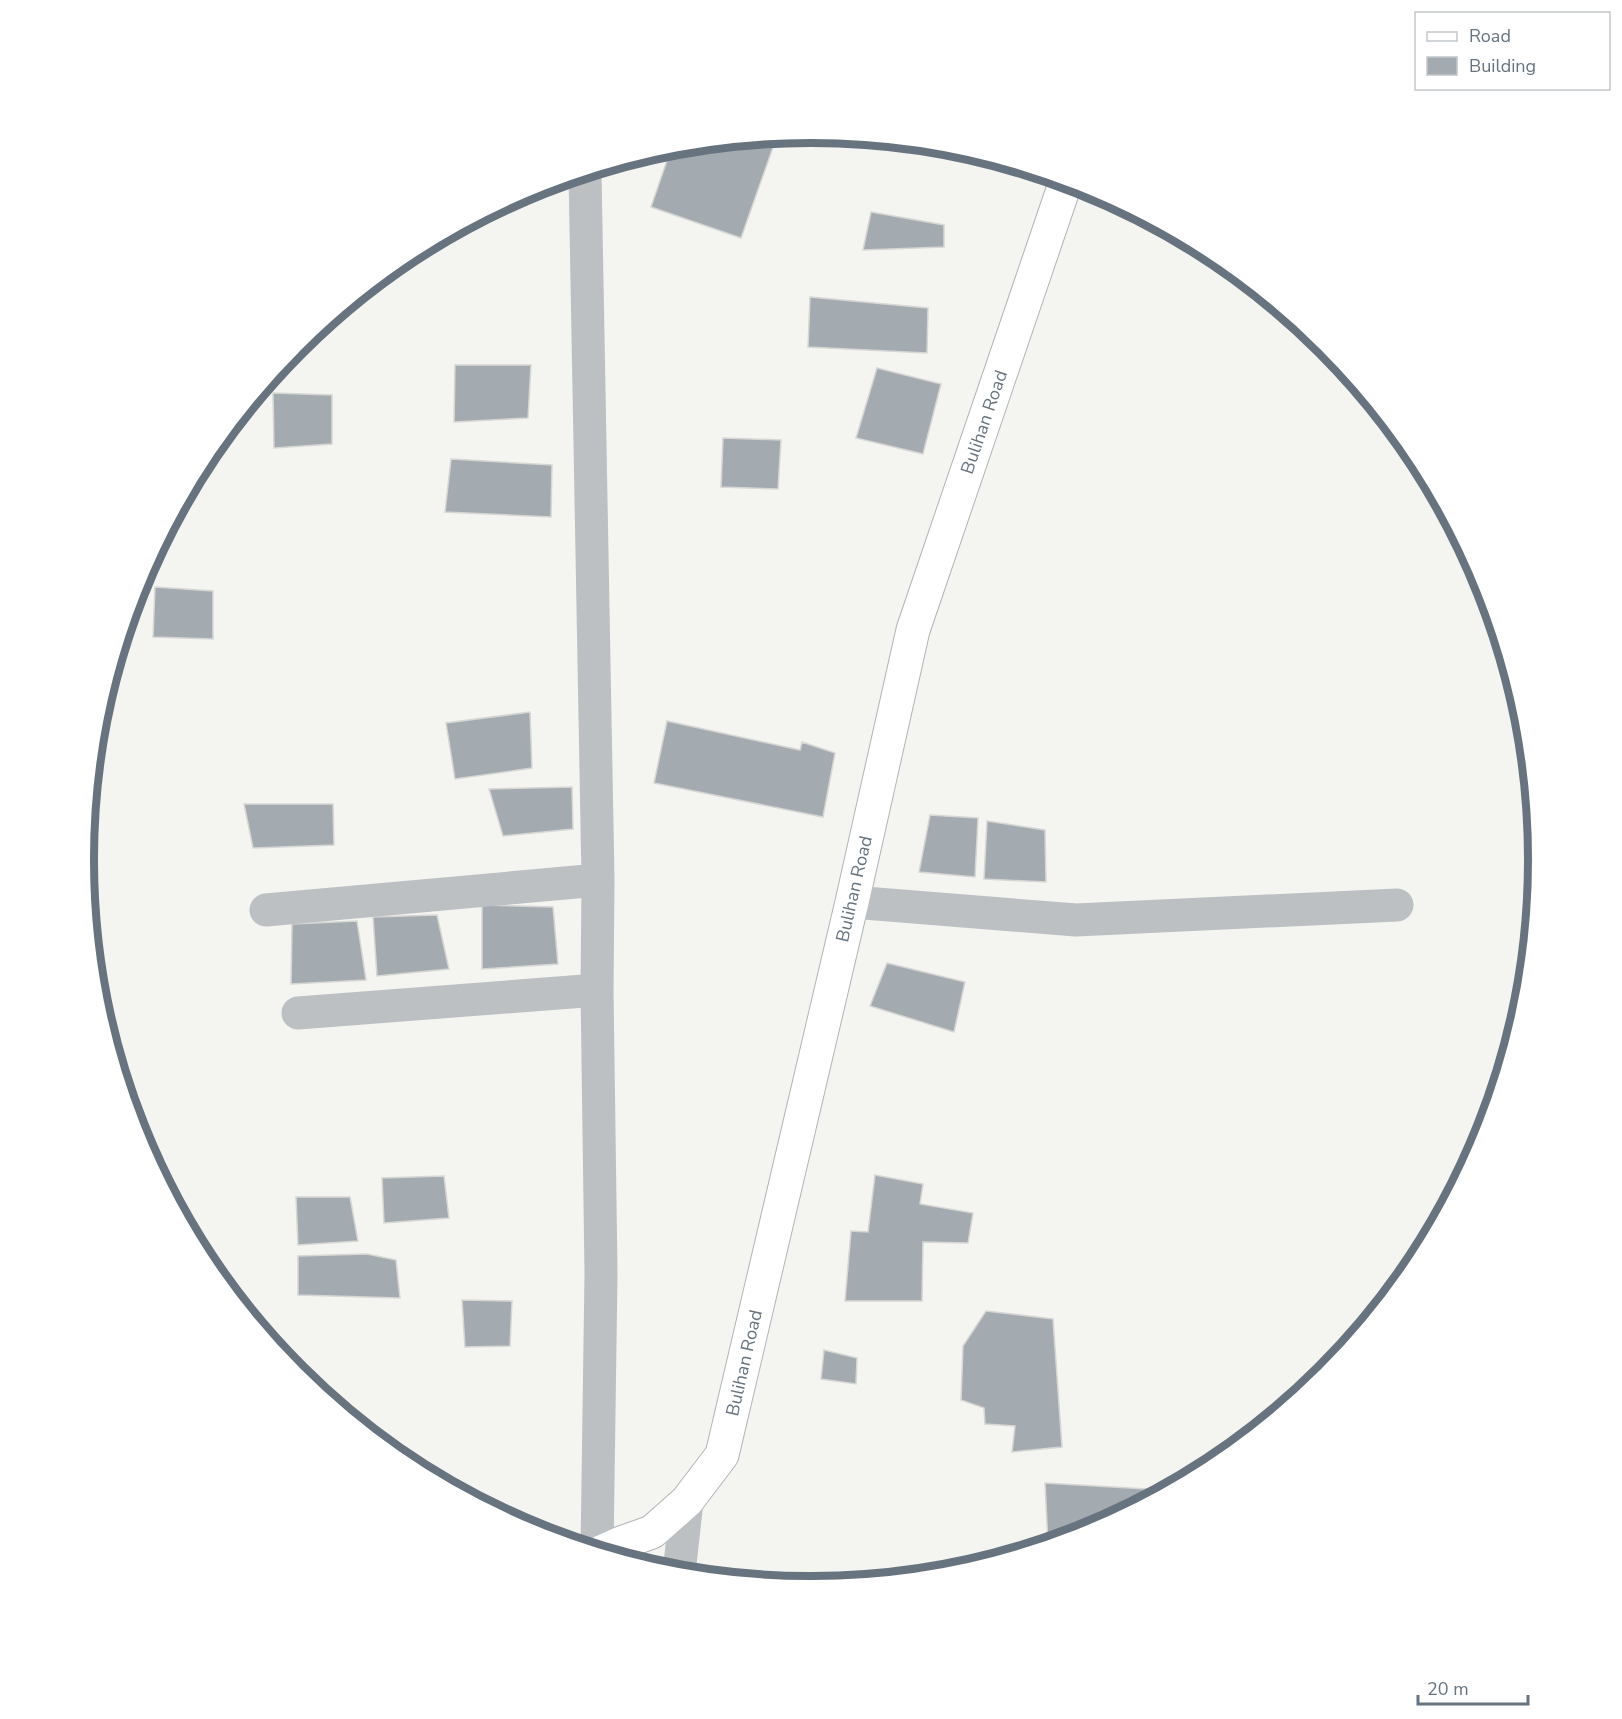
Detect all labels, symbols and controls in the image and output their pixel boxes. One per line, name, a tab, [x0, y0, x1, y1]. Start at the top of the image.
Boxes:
legend	[1415, 12, 1610, 90]
text: Road	[1469, 24, 1511, 48]
text: Building	[1469, 54, 1536, 78]
street label: Bulihan Road	[955, 367, 1013, 477]
street label: Bulihan Road	[830, 834, 878, 944]
street label: Bulihan Road	[720, 1308, 768, 1418]
scale bar	[1418, 1668, 1528, 1706]
text: 20 m	[1427, 1677, 1469, 1701]

